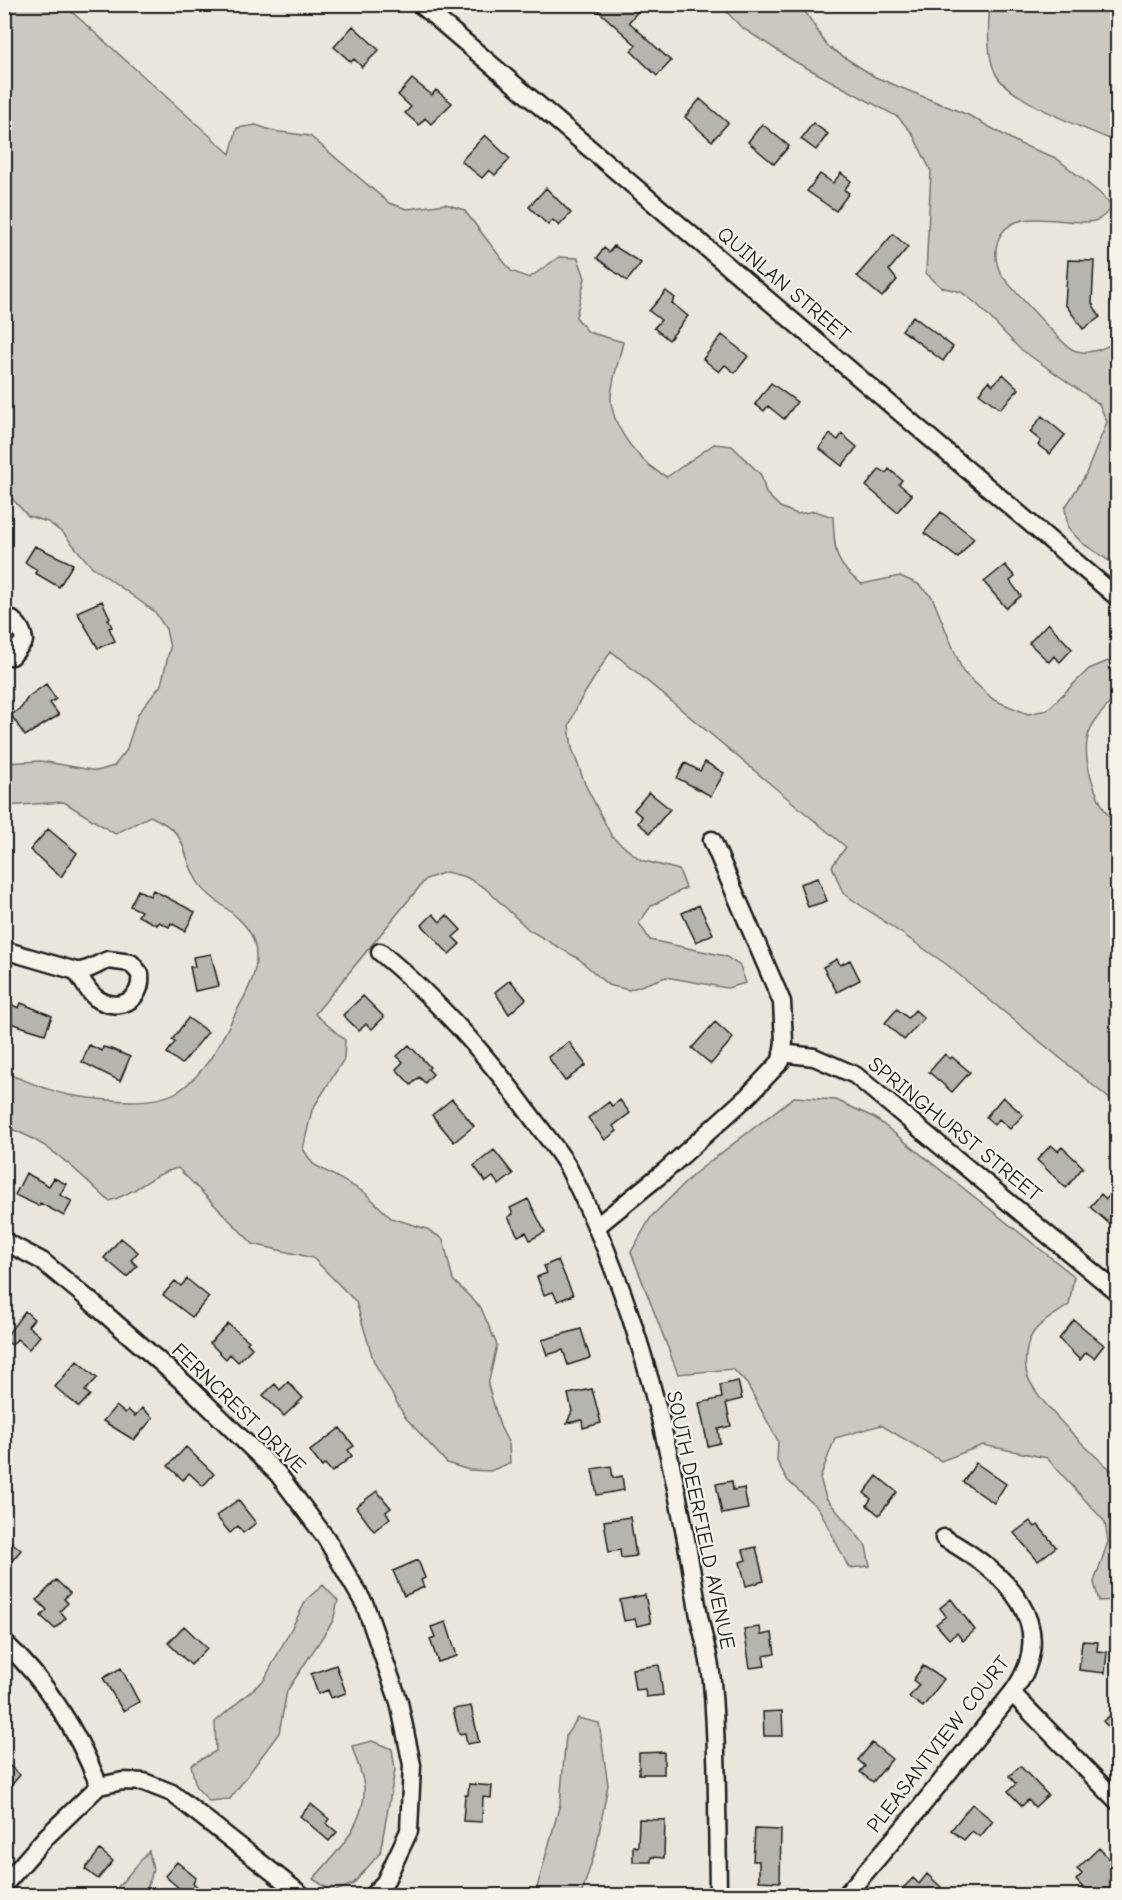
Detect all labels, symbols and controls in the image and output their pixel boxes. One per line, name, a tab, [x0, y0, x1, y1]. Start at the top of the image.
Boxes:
street label: QUINLAN STREET	[713, 221, 855, 347]
street label: SPRINGHURST STREET	[863, 1052, 1047, 1206]
street label: FERNCREST DRIVE	[167, 1338, 311, 1478]
street label: SOUTH DEERFIELD AVENUE	[662, 1389, 740, 1651]
street label: PLEASANTVIEW COURT	[862, 1651, 1014, 1837]

